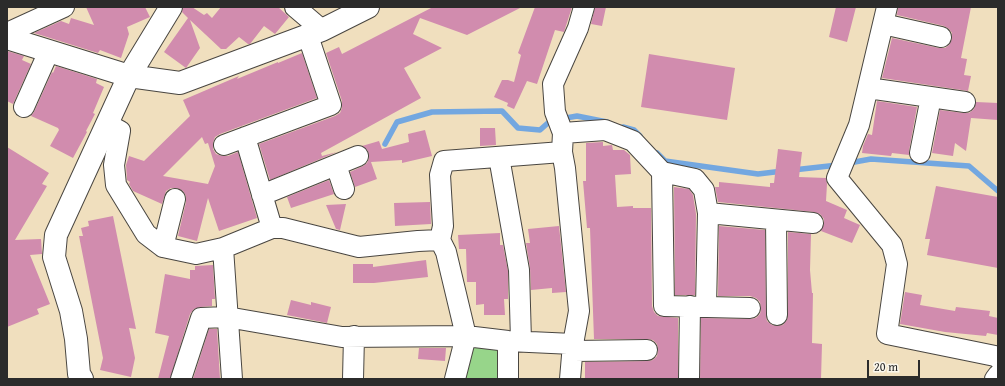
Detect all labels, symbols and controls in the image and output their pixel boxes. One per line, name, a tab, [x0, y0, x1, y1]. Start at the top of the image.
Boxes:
scale bar	[869, 352, 922, 378]
text: 20 m	[874, 358, 898, 375]

